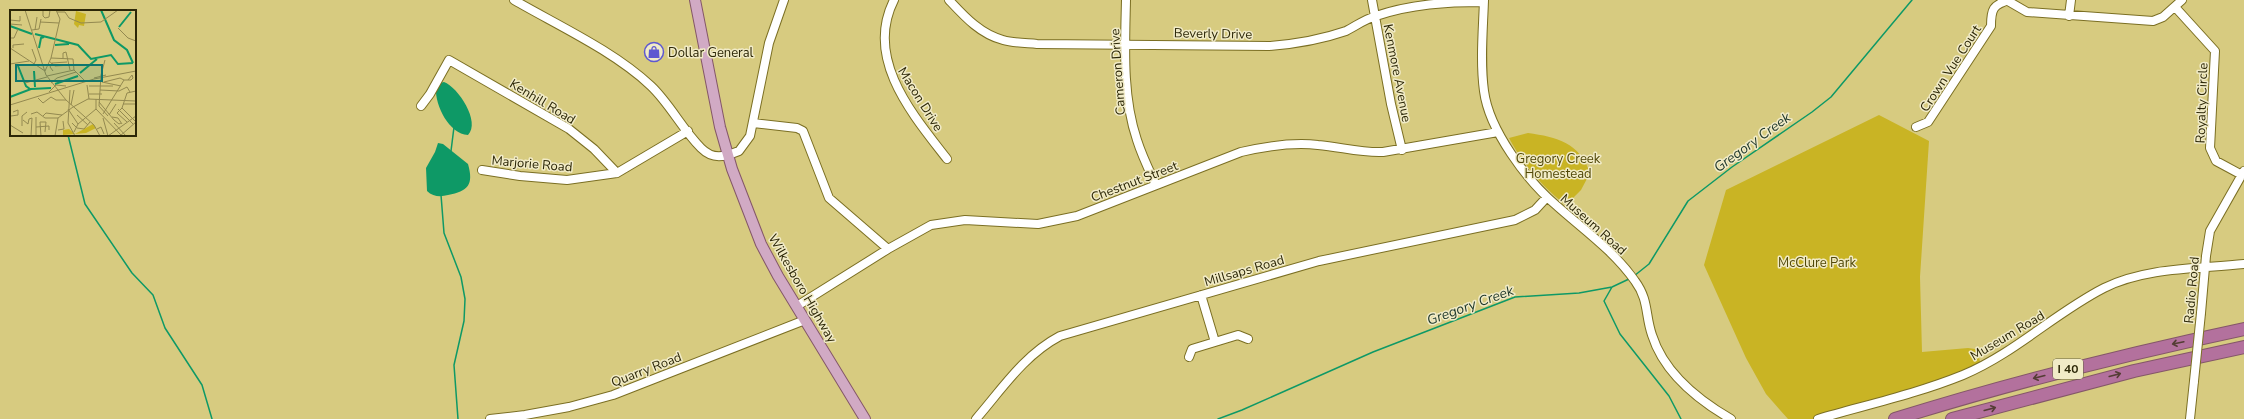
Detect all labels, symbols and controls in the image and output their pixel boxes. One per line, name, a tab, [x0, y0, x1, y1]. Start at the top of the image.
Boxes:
inset map	[10, 10, 136, 136]
street label: Crown Vue Court	[1916, 21, 1986, 116]
street label: Kenmore Avenue	[1379, 23, 1415, 124]
street label: Beverly Drive	[1174, 24, 1252, 44]
street label: Cameron Drive	[1106, 28, 1130, 116]
shop icon: Dollar General	[643, 41, 665, 63]
place label: Dollar General	[668, 44, 754, 62]
street label: Royalty Circle	[2192, 62, 2212, 144]
street label: Macon Drive	[893, 64, 947, 135]
street label: Kenhill Road	[506, 75, 579, 129]
water label: Gregory Creek	[1710, 107, 1795, 177]
park label: Gregory Creek Homestead	[1516, 150, 1601, 183]
street label: Marjorie Road	[491, 151, 573, 176]
street label: Chestnut Street	[1088, 157, 1181, 207]
street label: Museum Road	[1556, 190, 1630, 259]
street label: Wilkesboro Highway	[764, 231, 841, 346]
street label: Millsaps Road	[1202, 251, 1286, 291]
park label: McClure Park	[1778, 254, 1856, 272]
street label: Radio Road	[2180, 256, 2204, 324]
water label: Gregory Creek	[1424, 281, 1517, 330]
street label: Museum Road	[1967, 307, 2048, 365]
one-way arrow	[2172, 339, 2185, 347]
street label: Quarry Road	[609, 348, 684, 392]
road number: I 40	[2053, 359, 2083, 379]
one-way arrow	[2109, 371, 2122, 379]
one-way arrow	[2032, 374, 2045, 381]
one-way arrow	[1983, 404, 1996, 412]

